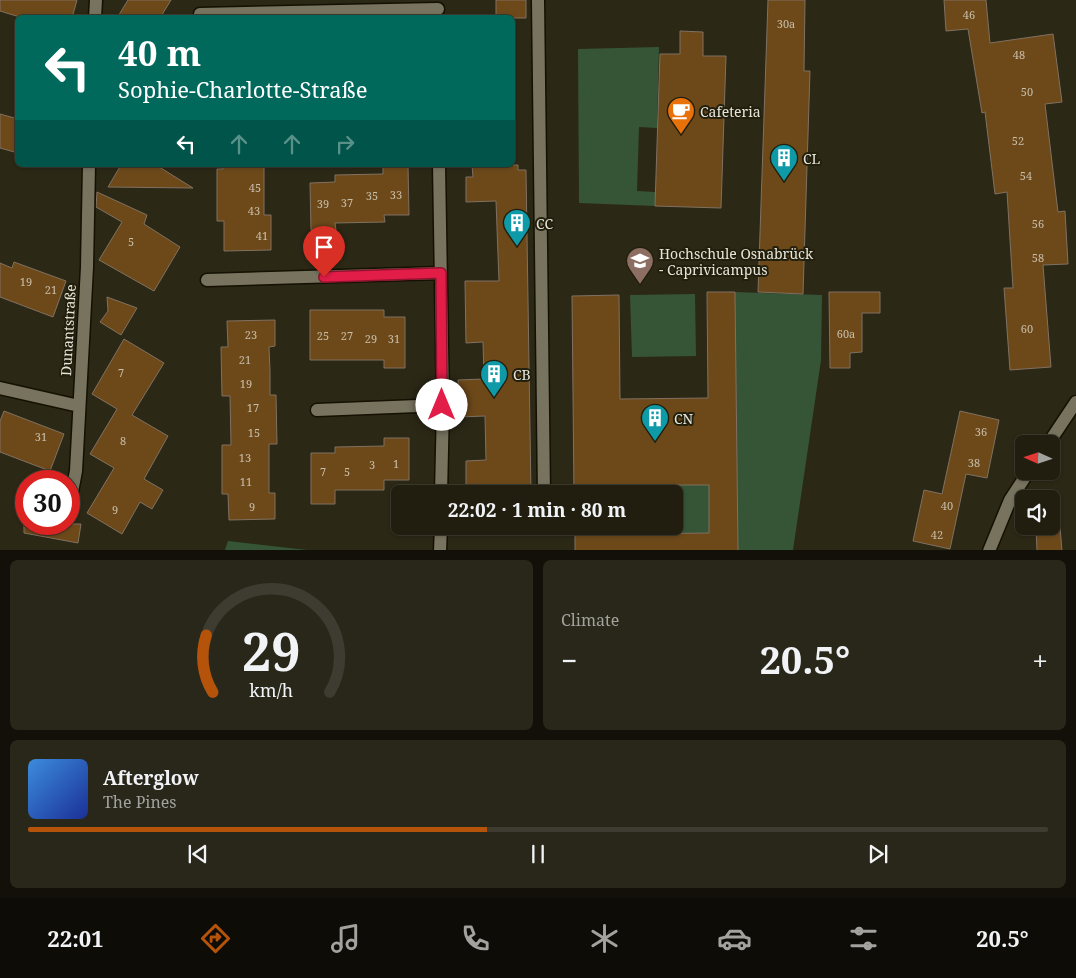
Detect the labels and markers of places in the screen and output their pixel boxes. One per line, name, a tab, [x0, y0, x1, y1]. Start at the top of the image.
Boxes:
cafe icon: Cafeteria	[666, 96, 696, 135]
place label: Cafeteria	[700, 102, 761, 121]
building icon: CL	[769, 143, 799, 182]
place label: CL	[803, 149, 821, 168]
building icon: CC	[502, 208, 532, 247]
place label: CC	[536, 214, 554, 233]
pin	[303, 226, 345, 277]
place label: Hochschule Osnabrück - Caprivicampus	[659, 244, 814, 279]
school or university icon: Hochschule Osnabrück - Caprivicampus	[625, 246, 655, 285]
building icon: CB	[479, 359, 509, 398]
place label: CB	[513, 365, 531, 384]
building icon: CN	[640, 403, 670, 442]
place label: CN	[674, 409, 694, 428]

